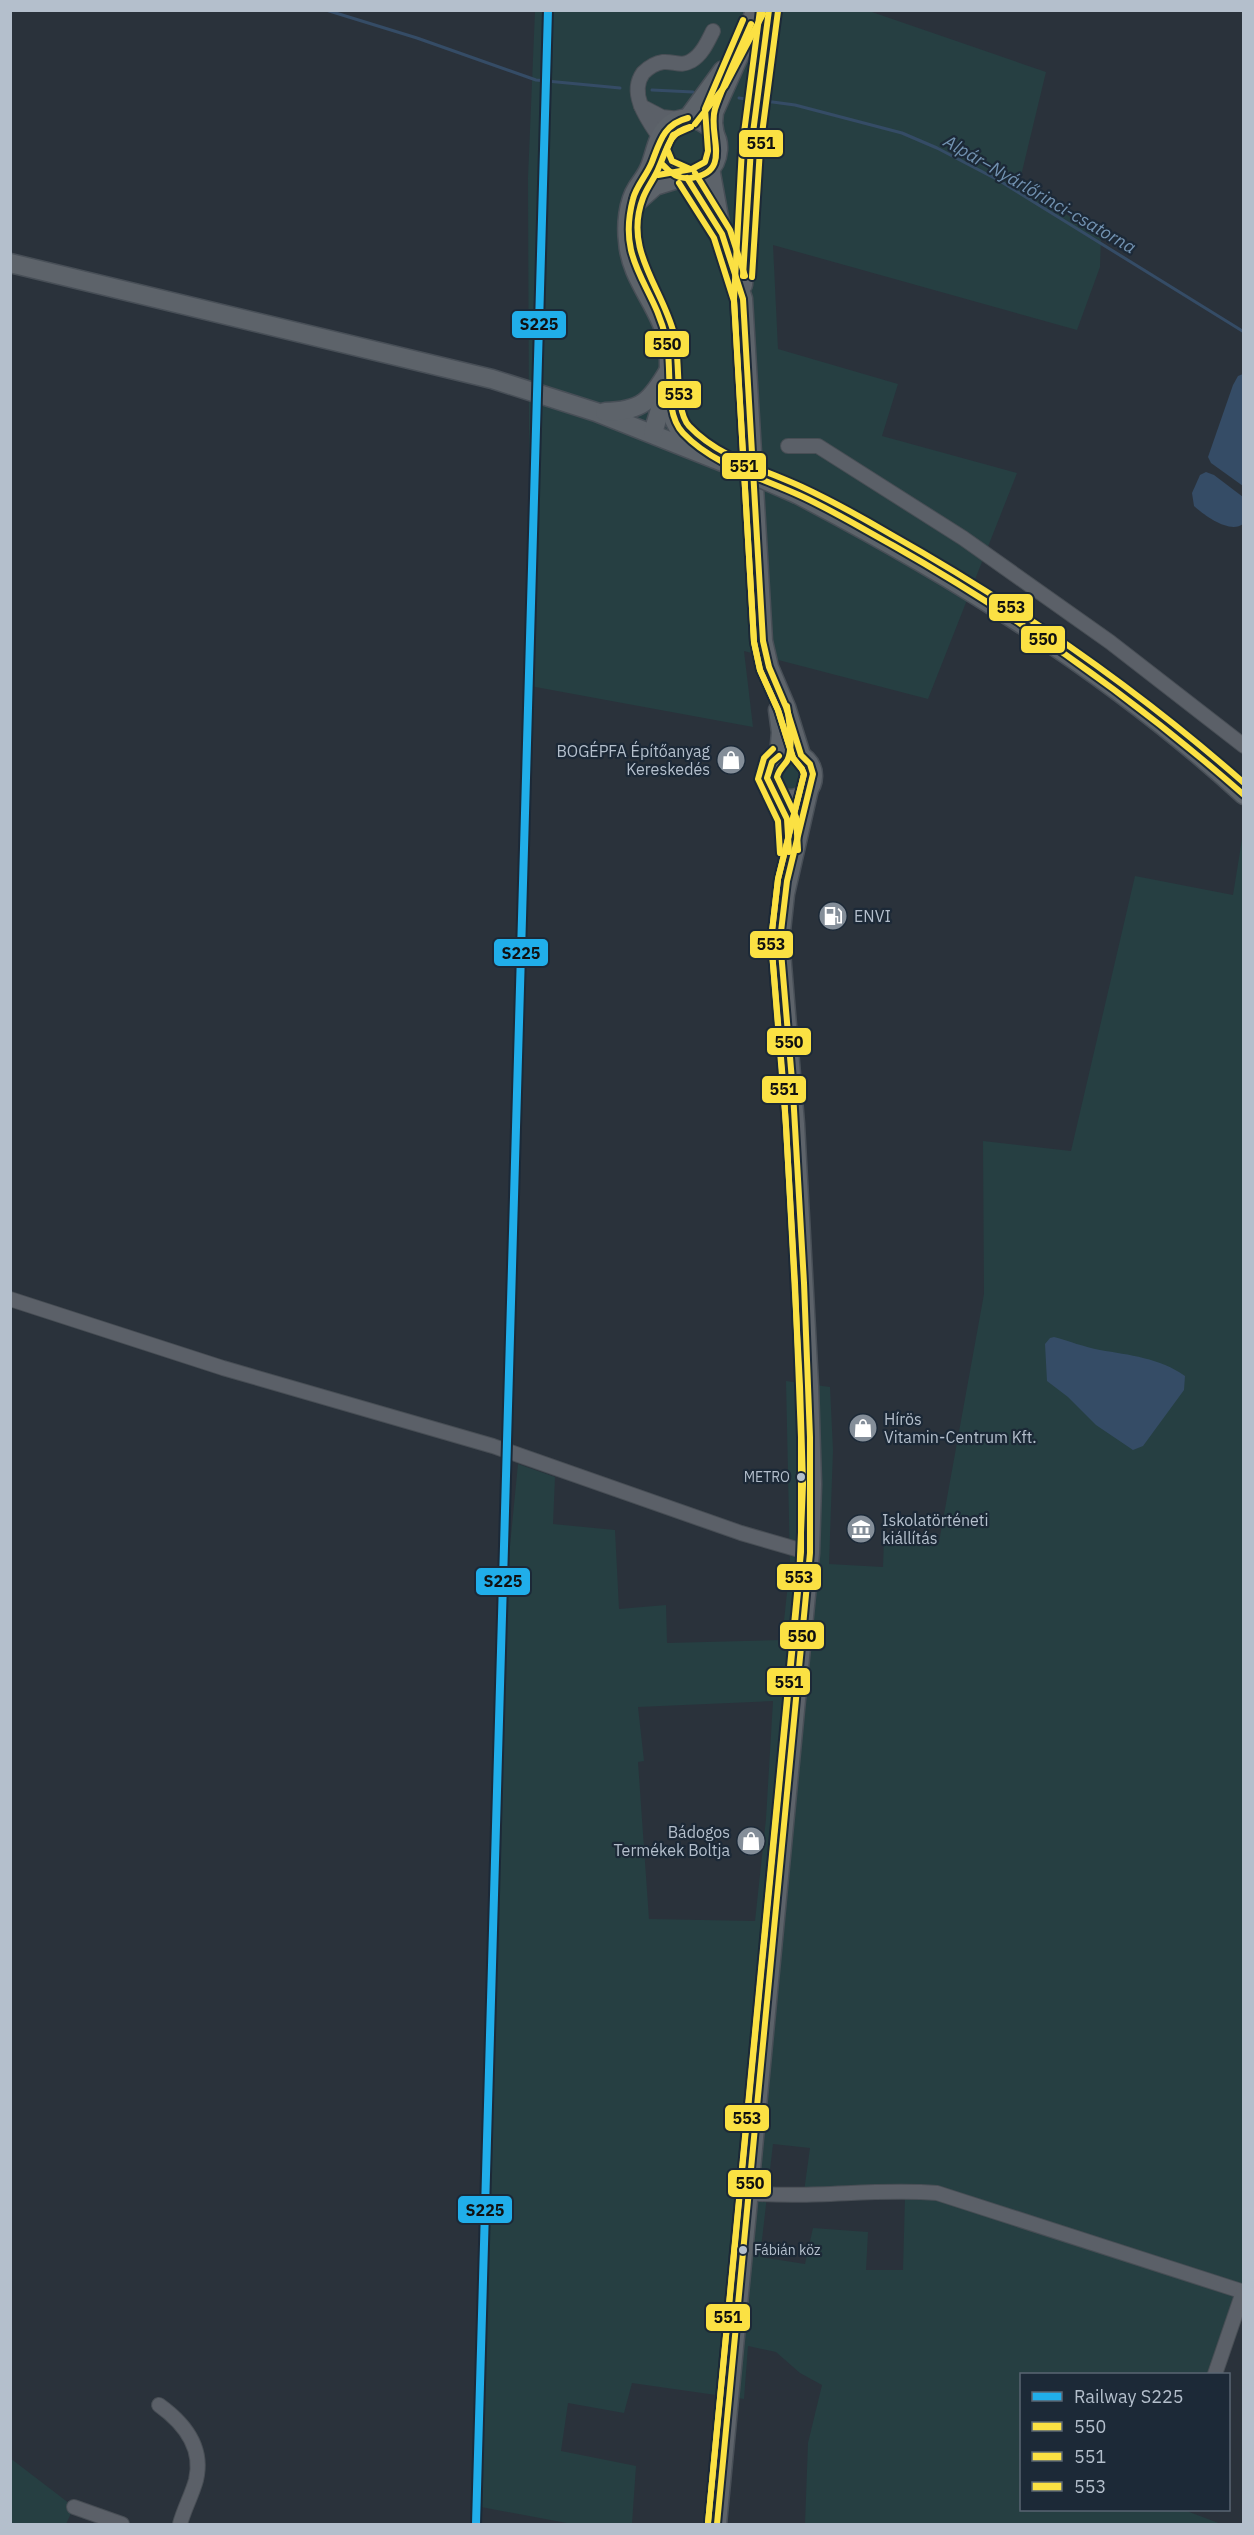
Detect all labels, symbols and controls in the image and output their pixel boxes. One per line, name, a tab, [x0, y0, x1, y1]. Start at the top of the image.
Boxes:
line badge: 551	[738, 129, 784, 158]
water label: Alpár–Nyárlőrinci-csatorna	[939, 129, 1140, 259]
text: 551	[747, 133, 776, 153]
line badge: S225	[511, 310, 567, 339]
text: S225	[520, 314, 559, 334]
line badge: 550	[644, 330, 690, 358]
text: 550	[653, 334, 682, 354]
line badge: 553	[657, 380, 702, 409]
text: 553	[665, 384, 693, 404]
line badge: 551	[721, 452, 767, 480]
text: 551	[730, 456, 759, 476]
line badge: 553	[988, 593, 1034, 622]
text: 553	[997, 597, 1025, 617]
line badge: 550	[1020, 625, 1066, 654]
text: 550	[1029, 629, 1058, 649]
place label: BOGÉPFA Építőanyag Kereskedés	[556, 740, 711, 779]
shop icon: BOGÉPFA Építőanyag Kereskedés	[715, 744, 747, 776]
fuel station icon: ENVI	[817, 900, 849, 932]
place label: ENVI	[854, 906, 891, 926]
line badge: 553	[749, 930, 794, 959]
text: 553	[757, 934, 785, 954]
line badge: S225	[493, 938, 549, 967]
text: S225	[502, 943, 541, 963]
line badge: 550	[766, 1027, 812, 1056]
text: 550	[775, 1032, 804, 1052]
line badge: 551	[761, 1075, 807, 1104]
text: 551	[770, 1079, 799, 1099]
place label: Hírös Vitamin-Centrum Kft.	[884, 1409, 1037, 1447]
shop icon: Hírös Vitamin-Centrum Kft.	[847, 1412, 879, 1444]
place label: METRO	[744, 1468, 790, 1486]
marker: METRO	[795, 1471, 807, 1483]
place label: Iskolatörténeti kiállítás	[882, 1510, 988, 1548]
museum icon: Iskolatörténeti kiállítás	[845, 1513, 877, 1545]
line badge: 553	[776, 1563, 822, 1591]
line badge: S225	[475, 1567, 531, 1596]
text: 553	[785, 1567, 813, 1587]
text: S225	[484, 1571, 523, 1591]
line badge: 550	[779, 1621, 825, 1650]
text: 550	[788, 1626, 817, 1646]
line badge: 551	[766, 1667, 811, 1696]
text: 551	[775, 1672, 804, 1692]
place label: Bádogos Termékek Boltja	[613, 1822, 730, 1860]
shop icon: Bádogos Termékek Boltja	[735, 1825, 767, 1857]
line badge: 553	[724, 2104, 770, 2132]
text: 553	[733, 2108, 761, 2128]
line badge: 550	[727, 2169, 772, 2198]
text: 550	[736, 2173, 765, 2193]
line badge: S225	[457, 2195, 513, 2224]
text: S225	[466, 2200, 505, 2220]
place label: Fábián köz	[754, 2241, 821, 2259]
marker: Fábián köz	[737, 2244, 749, 2256]
line badge: 551	[705, 2303, 751, 2332]
text: 551	[714, 2307, 743, 2327]
legend	[1020, 2373, 1230, 2511]
text: Railway S225	[1074, 2385, 1184, 2408]
text: 550	[1074, 2415, 1106, 2438]
text: 551	[1074, 2445, 1106, 2468]
text: 553	[1074, 2475, 1106, 2498]

